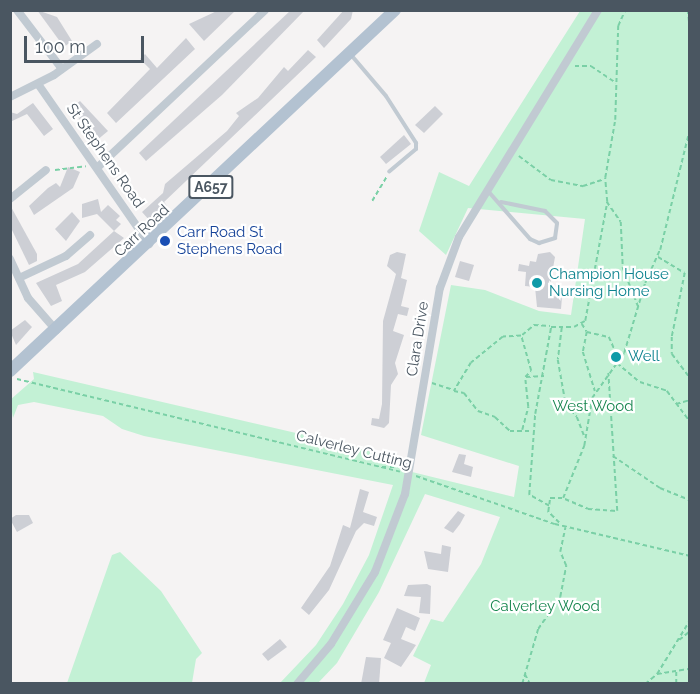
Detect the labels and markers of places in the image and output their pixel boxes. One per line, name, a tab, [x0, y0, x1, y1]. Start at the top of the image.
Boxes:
place label: Carr Road St Stephens Road	[177, 223, 282, 258]
marker: Carr Road St Stephens Road	[158, 234, 172, 248]
place label: Champion House Nursing Home	[549, 265, 669, 300]
marker: Champion House Nursing Home	[530, 276, 544, 290]
place label: Well	[628, 348, 660, 366]
marker: Well	[609, 350, 623, 364]

